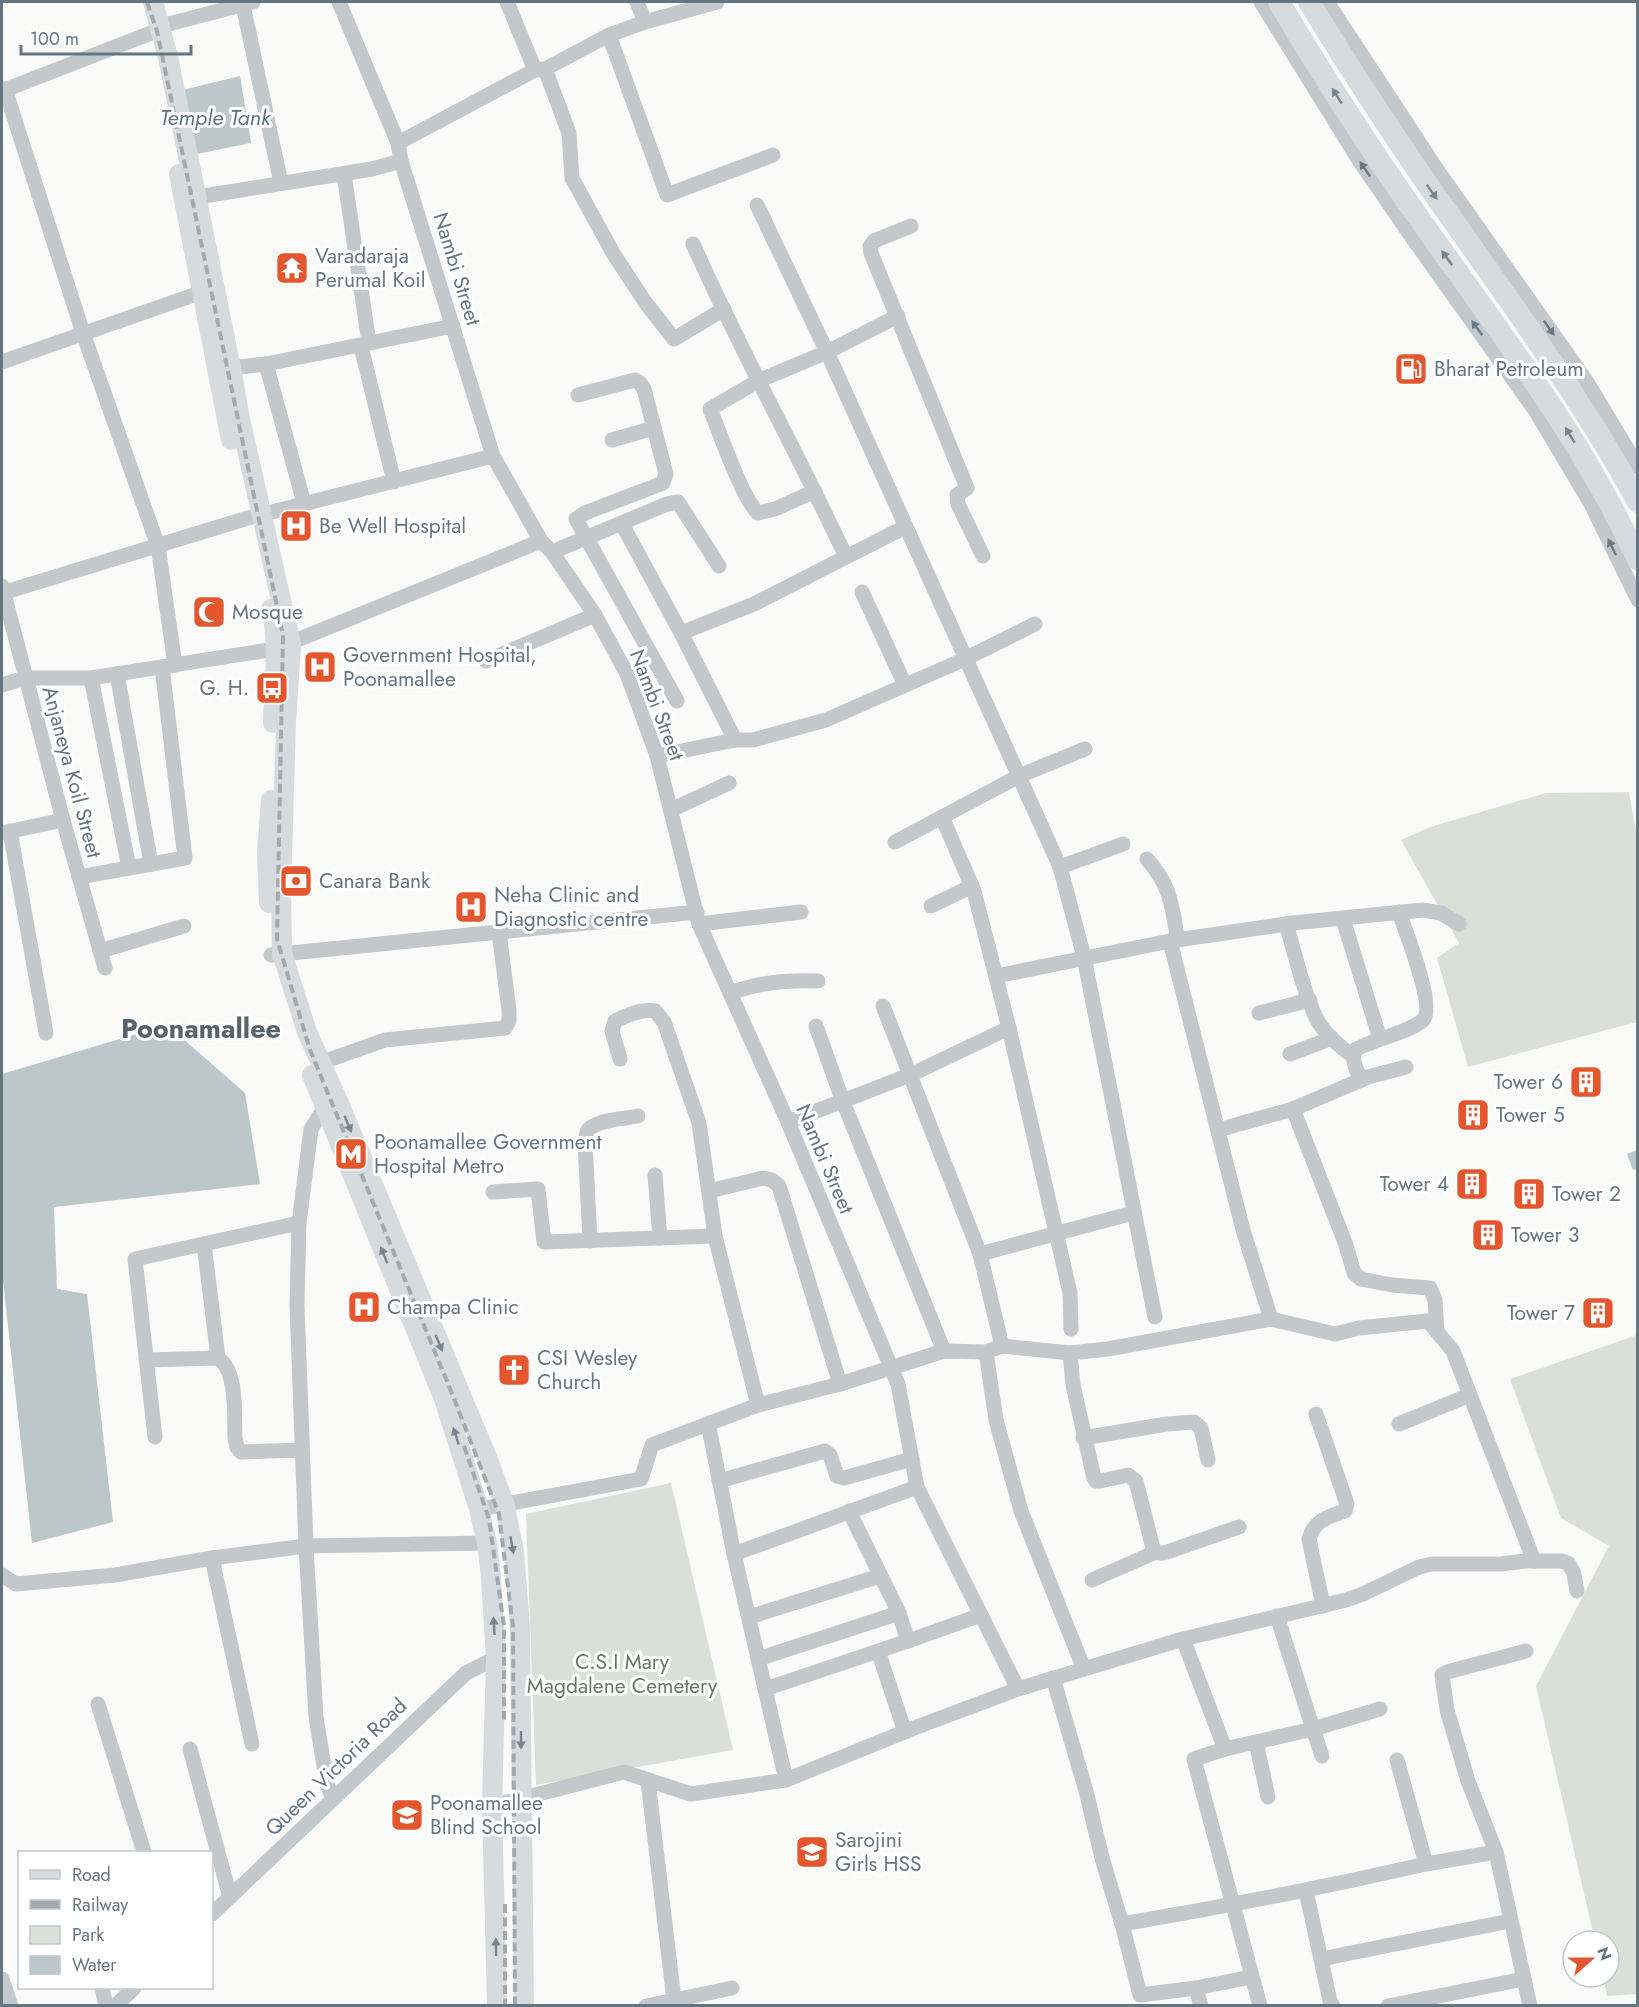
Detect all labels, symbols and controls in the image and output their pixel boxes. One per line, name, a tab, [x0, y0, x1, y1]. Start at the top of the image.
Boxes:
scale bar	[21, 18, 190, 56]
text: 100 m	[30, 26, 79, 52]
one-way arrow	[1332, 88, 1343, 104]
water label: Temple Tank	[160, 101, 272, 133]
one-way arrow	[1359, 161, 1371, 177]
one-way arrow	[1426, 183, 1438, 199]
street label: Nambi Street	[426, 209, 488, 329]
place label: Varadaraja Perumal Koil	[315, 241, 426, 295]
temple icon: Varadaraja Perumal Koil	[274, 250, 310, 286]
one-way arrow	[1441, 250, 1453, 266]
one-way arrow	[1543, 319, 1555, 335]
one-way arrow	[1472, 321, 1484, 336]
fuel station icon: Bharat Petroleum	[1393, 351, 1429, 387]
place label: Bharat Petroleum	[1434, 354, 1584, 384]
one-way arrow	[1565, 426, 1575, 443]
hospital icon: Be Well Hospital	[278, 508, 314, 544]
place label: Be Well Hospital	[319, 511, 466, 541]
one-way arrow	[1608, 539, 1617, 556]
mosque icon: Mosque	[191, 594, 227, 630]
place label: Mosque	[232, 597, 303, 627]
place label: Government Hospital, Poonamallee	[343, 640, 537, 694]
street label: Nambi Street	[622, 645, 692, 765]
hospital icon: Government Hospital, Poonamallee	[302, 649, 338, 685]
bus stop icon: G. H.	[254, 670, 290, 706]
place label: G. H.	[199, 673, 249, 703]
street label: Anjaneya Koil Street	[35, 683, 109, 861]
bank icon: Canara Bank	[278, 863, 314, 899]
place label: Canara Bank	[319, 866, 431, 896]
place label: Neha Clinic and Diagnostic centre	[494, 880, 648, 934]
hospital icon: Neha Clinic and Diagnostic centre	[453, 889, 489, 925]
district label: Poonamallee	[121, 1009, 281, 1048]
building icon: Tower 6	[1568, 1064, 1604, 1100]
place label: Tower 6	[1494, 1067, 1563, 1097]
building icon: Tower 5	[1455, 1097, 1491, 1133]
street label: Nambi Street	[788, 1099, 862, 1219]
place label: Tower 5	[1496, 1100, 1565, 1130]
one-way arrow	[343, 1116, 353, 1134]
place label: Poonamallee Government Hospital Metro	[374, 1127, 602, 1181]
metro station icon: Poonamallee Government Hospital Metro	[333, 1136, 369, 1172]
building icon: Tower 4	[1454, 1166, 1490, 1202]
place label: Tower 4	[1380, 1169, 1449, 1199]
building icon: Tower 2	[1511, 1176, 1547, 1212]
place label: Tower 2	[1552, 1179, 1621, 1209]
building icon: Tower 3	[1470, 1217, 1506, 1253]
place label: Tower 3	[1511, 1220, 1580, 1250]
one-way arrow	[379, 1245, 389, 1263]
hospital icon: Champa Clinic	[346, 1289, 382, 1325]
place label: Champa Clinic	[387, 1292, 518, 1322]
building icon: Tower 7	[1580, 1295, 1616, 1331]
place label: Tower 7	[1507, 1298, 1575, 1328]
one-way arrow	[435, 1334, 444, 1352]
place label: CSI Wesley Church	[537, 1343, 638, 1397]
church icon: CSI Wesley Church	[496, 1352, 532, 1388]
one-way arrow	[450, 1427, 460, 1445]
one-way arrow	[508, 1536, 517, 1555]
one-way arrow	[489, 1617, 498, 1636]
park label: C.S.I Mary Magdalene Cemetery	[527, 1647, 718, 1701]
street label: Queen Victoria Road	[258, 1691, 414, 1843]
one-way arrow	[516, 1731, 526, 1750]
place label: Poonamallee Blind School	[430, 1788, 543, 1842]
school or university icon: Poonamallee Blind School	[389, 1797, 425, 1833]
place label: Sarojini Girls HSS	[835, 1825, 922, 1879]
school or university icon: Sarojini Girls HSS	[794, 1834, 830, 1870]
legend	[18, 1851, 213, 1989]
text: Road	[72, 1862, 111, 1888]
text: Railway	[72, 1892, 128, 1918]
text: Park	[72, 1922, 104, 1948]
north arrow	[1561, 1929, 1621, 1989]
one-way arrow	[491, 1938, 500, 1957]
text: N	[1592, 1944, 1618, 1964]
text: Water	[72, 1952, 117, 1978]

